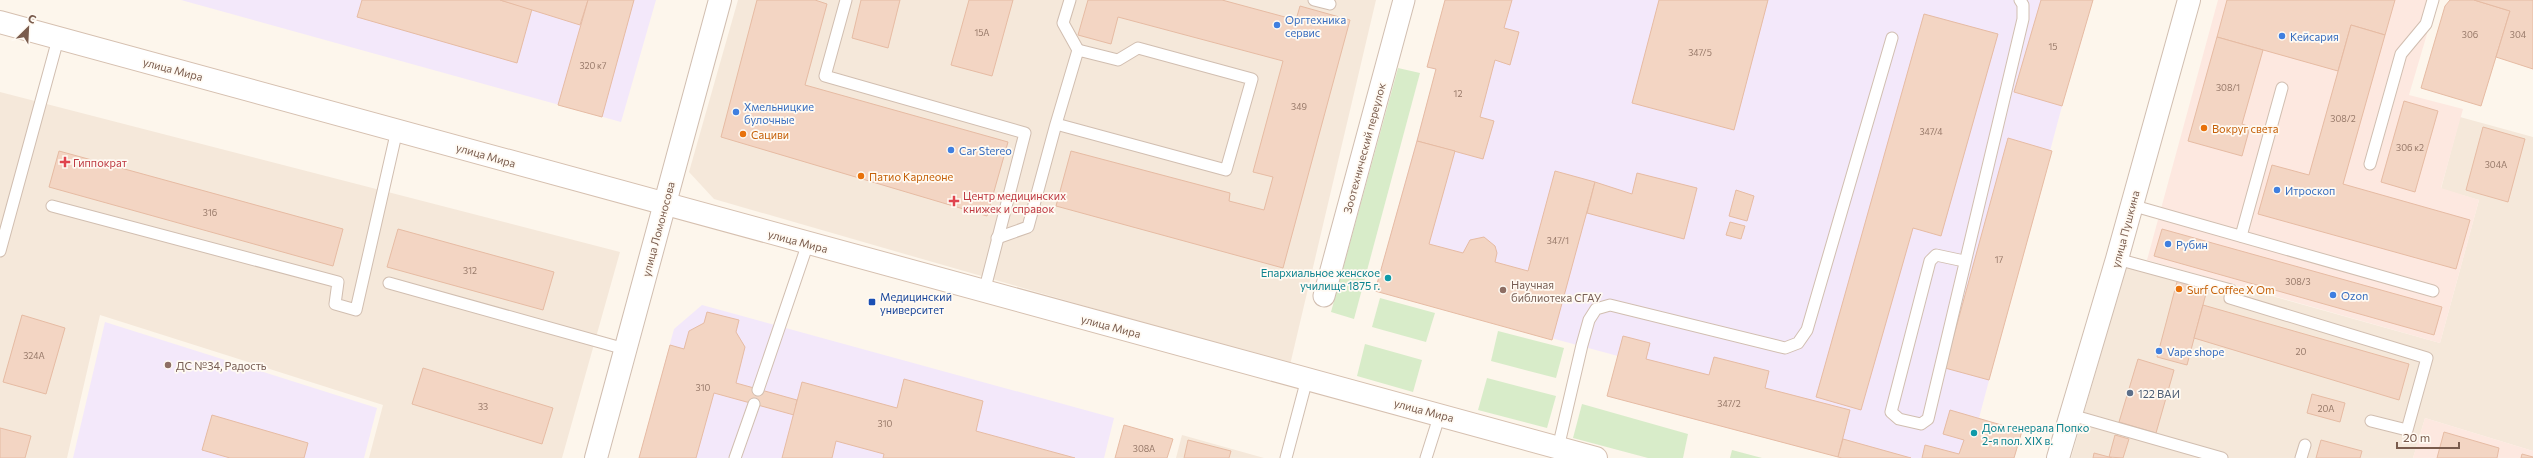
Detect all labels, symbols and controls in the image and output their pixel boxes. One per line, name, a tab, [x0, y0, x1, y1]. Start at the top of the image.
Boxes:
north arrow	[8, 8, 48, 48]
text: С	[26, 11, 39, 26]
place label: Оргтехника сервис	[1285, 13, 1346, 39]
marker: Оргтехника сервис	[1272, 20, 1282, 30]
house number: 15А	[974, 27, 990, 38]
house number: 306	[2462, 29, 2478, 40]
house number: 304	[2510, 29, 2527, 40]
place label: Кейсария	[2290, 30, 2339, 43]
marker: Кейсария	[2277, 31, 2287, 41]
house number: 15	[2048, 41, 2058, 52]
house number: 347/5	[1688, 47, 1712, 58]
street label: улица Мира	[142, 55, 204, 83]
house number: 320 к7	[579, 60, 607, 71]
street label: Зоотехнический переулок	[1340, 81, 1388, 215]
house number: 308/1	[2216, 82, 2240, 93]
house number: 12	[1454, 88, 1462, 99]
place label: Хмельницкие булочные	[744, 100, 814, 126]
house number: 349	[1291, 101, 1307, 112]
marker: Хмельницкие булочные	[731, 107, 741, 117]
house number: 308/2	[2330, 113, 2356, 124]
place label: Вокруг света	[2212, 122, 2278, 135]
marker: Вокруг света	[2199, 123, 2209, 133]
house number: 347/4	[1919, 126, 1943, 137]
place label: Сациви	[751, 128, 789, 141]
marker: Сациви	[738, 129, 748, 139]
street label: улица Мира	[455, 140, 517, 170]
house number: 306 к2	[2396, 142, 2424, 153]
place label: Car Stereo	[959, 144, 1012, 157]
marker: Car Stereo	[946, 145, 956, 155]
place label: Гиппократ	[73, 156, 127, 169]
marker: Гиппократ	[60, 157, 70, 167]
house number: 304А	[2485, 159, 2507, 170]
place label: Патио Карлеоне	[869, 170, 954, 183]
marker: Патио Карлеоне	[856, 171, 866, 181]
street label: улица Ломоносова	[639, 180, 677, 278]
place label: Итроскоп	[2285, 184, 2335, 197]
marker: Итроскоп	[2272, 185, 2282, 195]
place label: Центр медицинских книжек и справок	[963, 189, 1066, 215]
street label: улица Пушкина	[2108, 189, 2142, 269]
marker: Центр медицинских книжек и справок	[948, 195, 960, 207]
house number: 316	[203, 207, 217, 218]
street label: улица Мира	[767, 227, 829, 255]
house number: 347/1	[1547, 235, 1569, 246]
place label: Рубин	[2176, 238, 2208, 251]
marker: Рубин	[2163, 239, 2173, 249]
house number: 17	[1995, 254, 2004, 265]
house number: 312	[463, 265, 477, 276]
place label: Епархиальное женское училище 1875 г.	[1261, 266, 1380, 292]
marker: Епархиальное женское училище 1875 г.	[1383, 273, 1393, 283]
house number: 308/3	[2285, 276, 2311, 287]
place label: Научная библиотека СГАУ	[1511, 278, 1602, 304]
place label: Surf Coffee X Om	[2187, 283, 2275, 296]
marker: Surf Coffee X Om	[2174, 284, 2184, 294]
marker: Научная библиотека СГАУ	[1498, 285, 1508, 295]
place label: Ozon	[2341, 289, 2368, 302]
place label: Медицинский университет	[880, 290, 952, 316]
marker: Ozon	[2328, 290, 2338, 300]
marker: Медицинский университет	[867, 297, 877, 307]
street label: улица Мира	[1080, 312, 1142, 340]
place label: Vape shope	[2167, 345, 2225, 358]
marker: Vape shope	[2154, 346, 2164, 356]
house number: 20	[2296, 346, 2307, 357]
house number: 324А	[23, 350, 45, 361]
place label: ДС №34, Радость	[176, 359, 267, 372]
marker: ДС №34, Радость	[163, 360, 173, 370]
house number: 310	[696, 382, 711, 393]
place label: 122 ВАИ	[2138, 387, 2180, 400]
marker: 122 ВАИ	[2125, 388, 2135, 398]
street label: улица Мира	[1393, 396, 1455, 424]
house number: 347/2	[1717, 398, 1741, 409]
house number: 33	[478, 401, 488, 412]
house number: 20А	[2318, 403, 2334, 414]
house number: 310	[878, 418, 893, 429]
place label: Дом генерала Попко 2-я пол. XIX в.	[1982, 421, 2090, 447]
scale bar	[2397, 424, 2459, 450]
marker: Дом генерала Попко 2-я пол. XIX в.	[1969, 428, 1979, 438]
text: 20 m	[2403, 430, 2430, 444]
house number: 308А	[1133, 443, 1155, 454]

